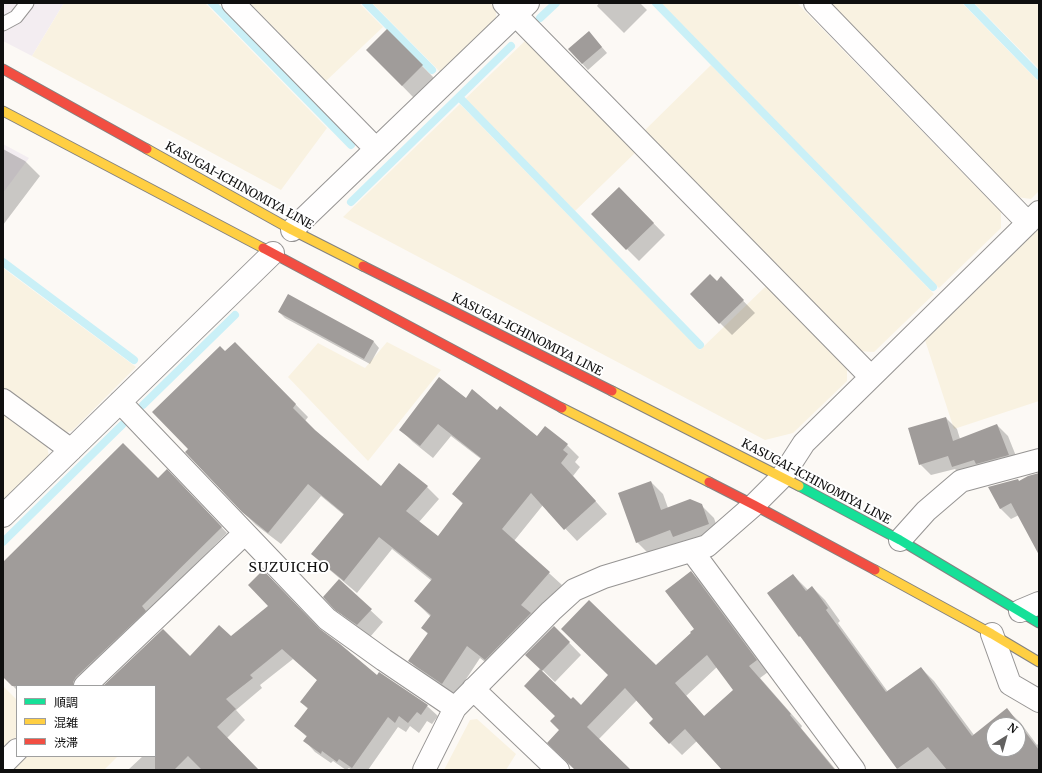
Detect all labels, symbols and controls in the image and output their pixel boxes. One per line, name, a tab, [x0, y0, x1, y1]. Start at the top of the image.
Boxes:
street label: KASUGAI-ICHINOMIYA LINE	[162, 139, 316, 233]
street label: KASUGAI-ICHINOMIYA LINE	[449, 291, 605, 379]
street label: KASUGAI-ICHINOMIYA LINE	[739, 436, 893, 528]
district label: SUZUICHO	[248, 560, 330, 576]
legend	[16, 685, 156, 757]
text: 順調	[54, 695, 78, 710]
text: 混雑	[54, 715, 78, 730]
north arrow	[986, 717, 1026, 757]
text: N	[1005, 720, 1020, 736]
text: 渋滞	[54, 735, 78, 750]

